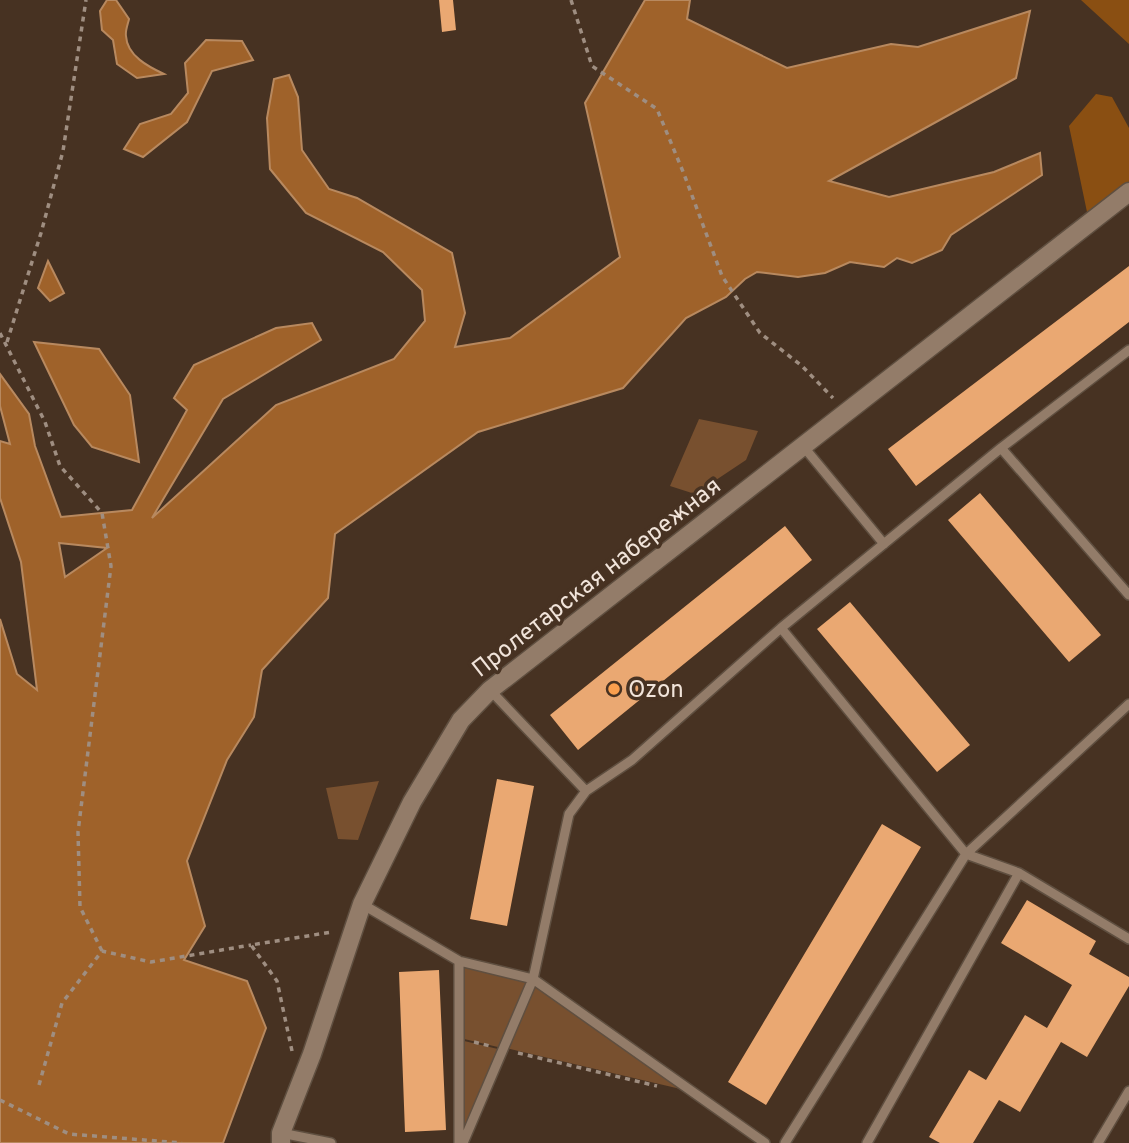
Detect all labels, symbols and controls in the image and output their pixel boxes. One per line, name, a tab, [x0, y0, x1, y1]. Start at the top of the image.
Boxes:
street label: Пролетарская набережная	[467, 472, 728, 685]
place label: Ozon	[628, 676, 684, 706]
marker: Ozon	[606, 681, 622, 697]

